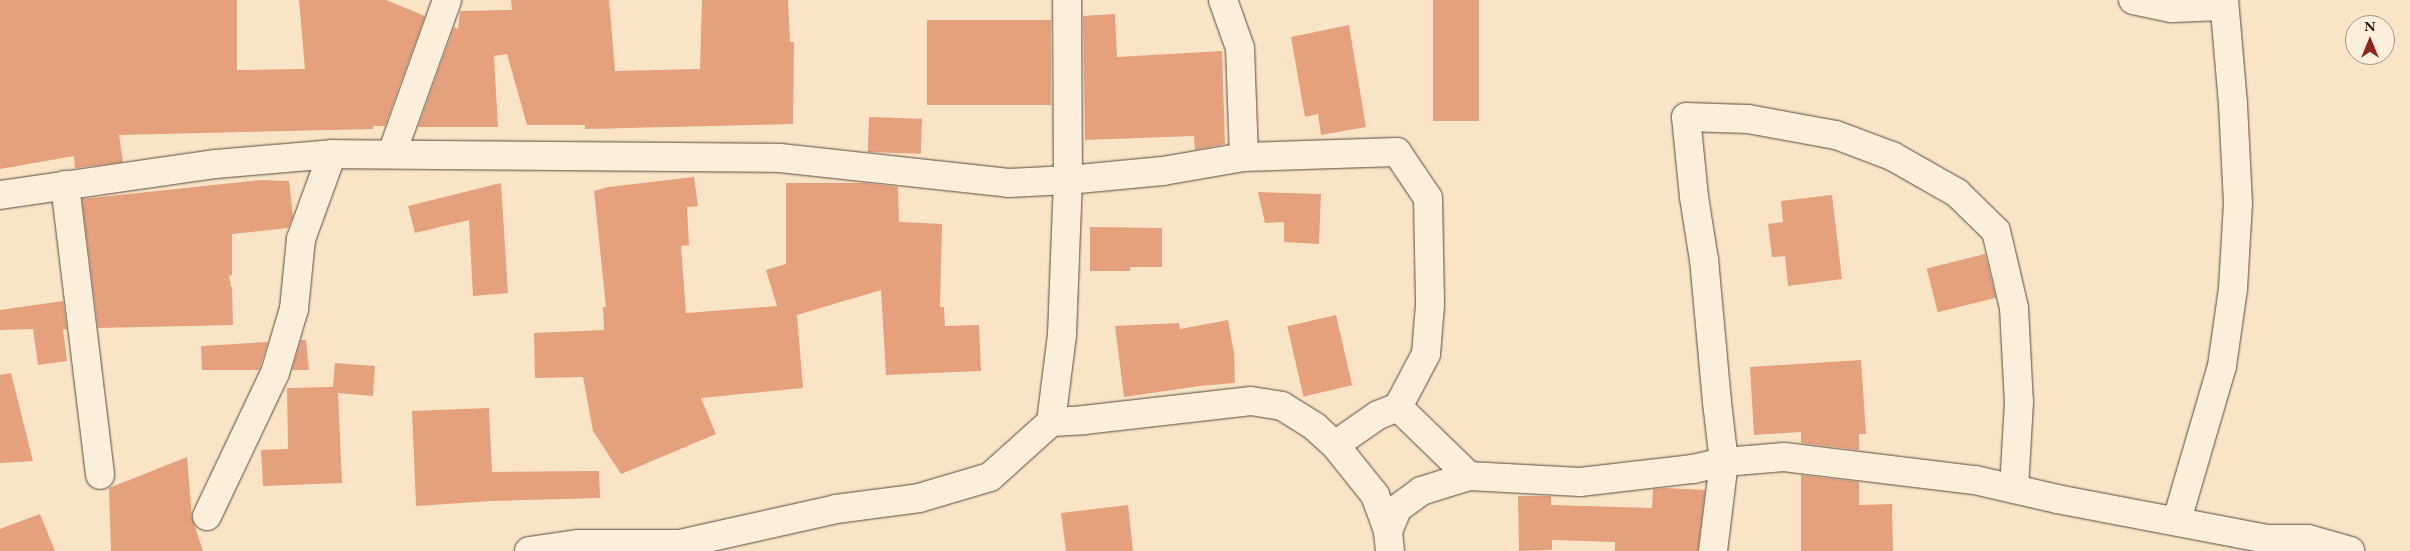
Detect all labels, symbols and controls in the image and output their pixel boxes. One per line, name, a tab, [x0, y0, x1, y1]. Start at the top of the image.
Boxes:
north arrow	[2345, 15, 2395, 65]
text: N	[2364, 17, 2376, 35]

